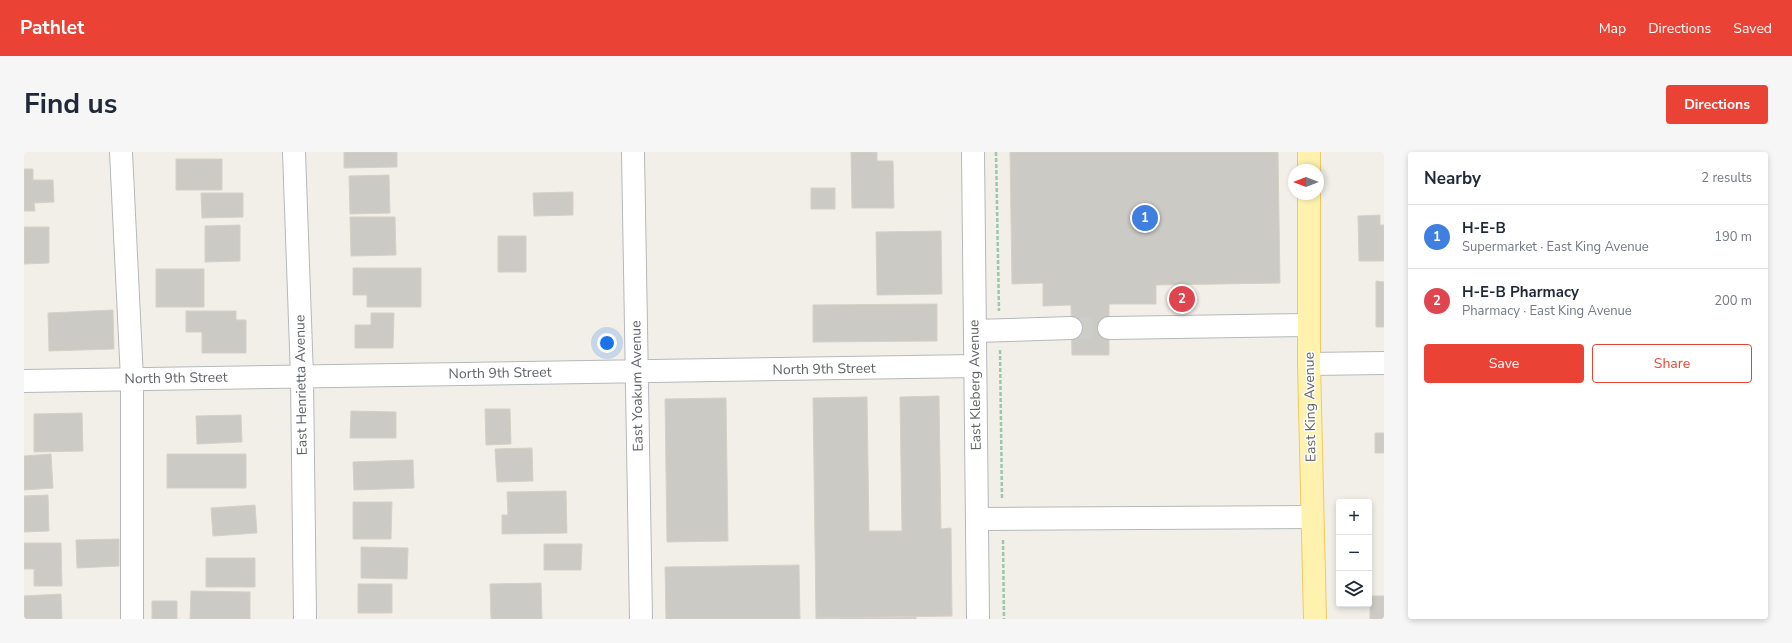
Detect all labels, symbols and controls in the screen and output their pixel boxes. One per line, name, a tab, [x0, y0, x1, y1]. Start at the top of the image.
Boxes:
text: Pathlet	[20, 15, 84, 41]
text: Map	[1599, 19, 1626, 38]
text: Directions	[1648, 19, 1711, 38]
text: Saved	[1733, 19, 1772, 38]
text: Find us	[24, 85, 118, 123]
button: Directions	[1666, 85, 1768, 124]
north arrow	[1288, 164, 1324, 200]
text: Nearby	[1424, 167, 1481, 190]
text: 2 results	[1701, 169, 1752, 187]
pin: 1	[1132, 203, 1158, 233]
text: H-E-B	[1462, 218, 1506, 238]
text: 1	[1433, 228, 1441, 246]
text: 190 m	[1714, 228, 1752, 246]
text: Supermarket · East King Avenue	[1462, 238, 1649, 256]
text: H-E-B Pharmacy	[1462, 282, 1579, 302]
pin: 2	[1169, 284, 1195, 314]
text: 2	[1433, 292, 1441, 310]
text: 200 m	[1714, 292, 1752, 310]
text: Pharmacy · East King Avenue	[1462, 302, 1632, 320]
street label: East Henrietta Avenue	[290, 315, 312, 455]
street label: East Kleberg Avenue	[964, 319, 986, 451]
street label: East Yoakum Avenue	[626, 320, 648, 452]
your location	[597, 333, 617, 353]
button: Save	[1424, 344, 1584, 383]
button: Share	[1592, 344, 1752, 383]
street label: East King Avenue	[1300, 352, 1320, 462]
street label: North 9th Street	[772, 359, 876, 379]
street label: North 9th Street	[448, 363, 552, 383]
street label: North 9th Street	[124, 368, 228, 388]
map controls	[1336, 499, 1372, 607]
button: +	[1336, 499, 1372, 535]
button: −	[1336, 535, 1372, 571]
button: layers	[1336, 571, 1372, 607]

